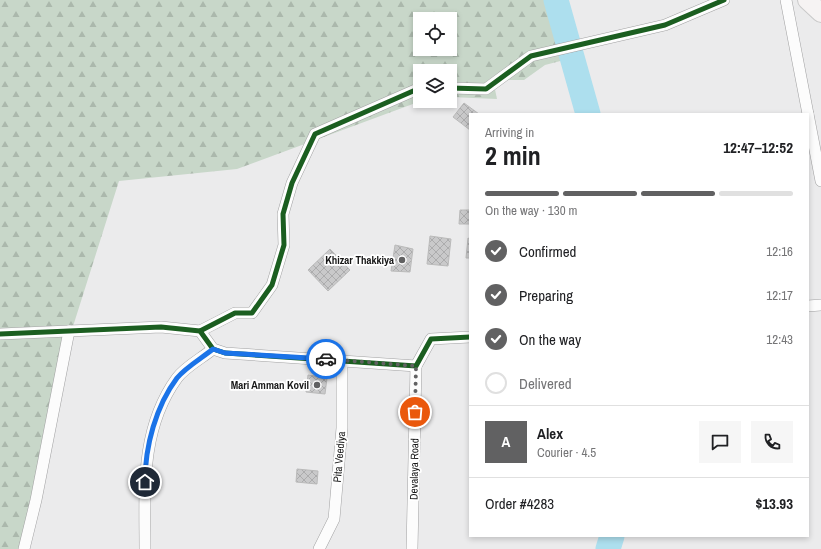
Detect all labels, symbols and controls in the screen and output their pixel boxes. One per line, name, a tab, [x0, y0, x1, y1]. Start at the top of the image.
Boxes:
map controls	[413, 12, 457, 108]
button: locate	[413, 12, 457, 56]
button: layers	[413, 64, 457, 108]
text: Arriving in	[485, 124, 534, 141]
text: 12:47–12:52	[723, 137, 793, 158]
text: 2 min	[485, 138, 541, 173]
text: On the way · 130 m	[485, 202, 577, 219]
icon: check	[485, 240, 507, 262]
text: Confirmed	[519, 241, 576, 262]
text: 12:16	[766, 243, 793, 260]
place label: Khizar Thakkiya	[325, 253, 394, 267]
marker: Khizar Thakkiya	[397, 255, 407, 265]
icon: check	[485, 284, 507, 306]
text: Preparing	[519, 285, 573, 306]
text: 12:17	[766, 287, 793, 304]
icon: check	[485, 328, 507, 350]
text: On the way	[519, 329, 581, 350]
text: 12:43	[766, 331, 793, 348]
courier	[306, 339, 346, 379]
icon: car	[315, 348, 337, 370]
text: Delivered	[519, 373, 572, 394]
place label: Mari Amman Kovil	[231, 378, 309, 392]
marker: Mari Amman Kovil	[312, 380, 322, 390]
pin	[398, 395, 432, 429]
icon: bag	[404, 401, 426, 423]
button: chat	[699, 421, 741, 463]
button: phone	[751, 421, 793, 463]
text: Alex	[537, 423, 563, 444]
street label: Pita Veediya	[330, 431, 348, 483]
text: A	[502, 431, 510, 452]
street label: Devalaya Road	[406, 438, 422, 500]
text: Courier · 4.5	[537, 444, 596, 461]
pin	[128, 465, 162, 499]
icon: home	[134, 471, 156, 493]
text: Order #4283	[485, 493, 554, 514]
text: $13.93	[755, 493, 793, 514]

